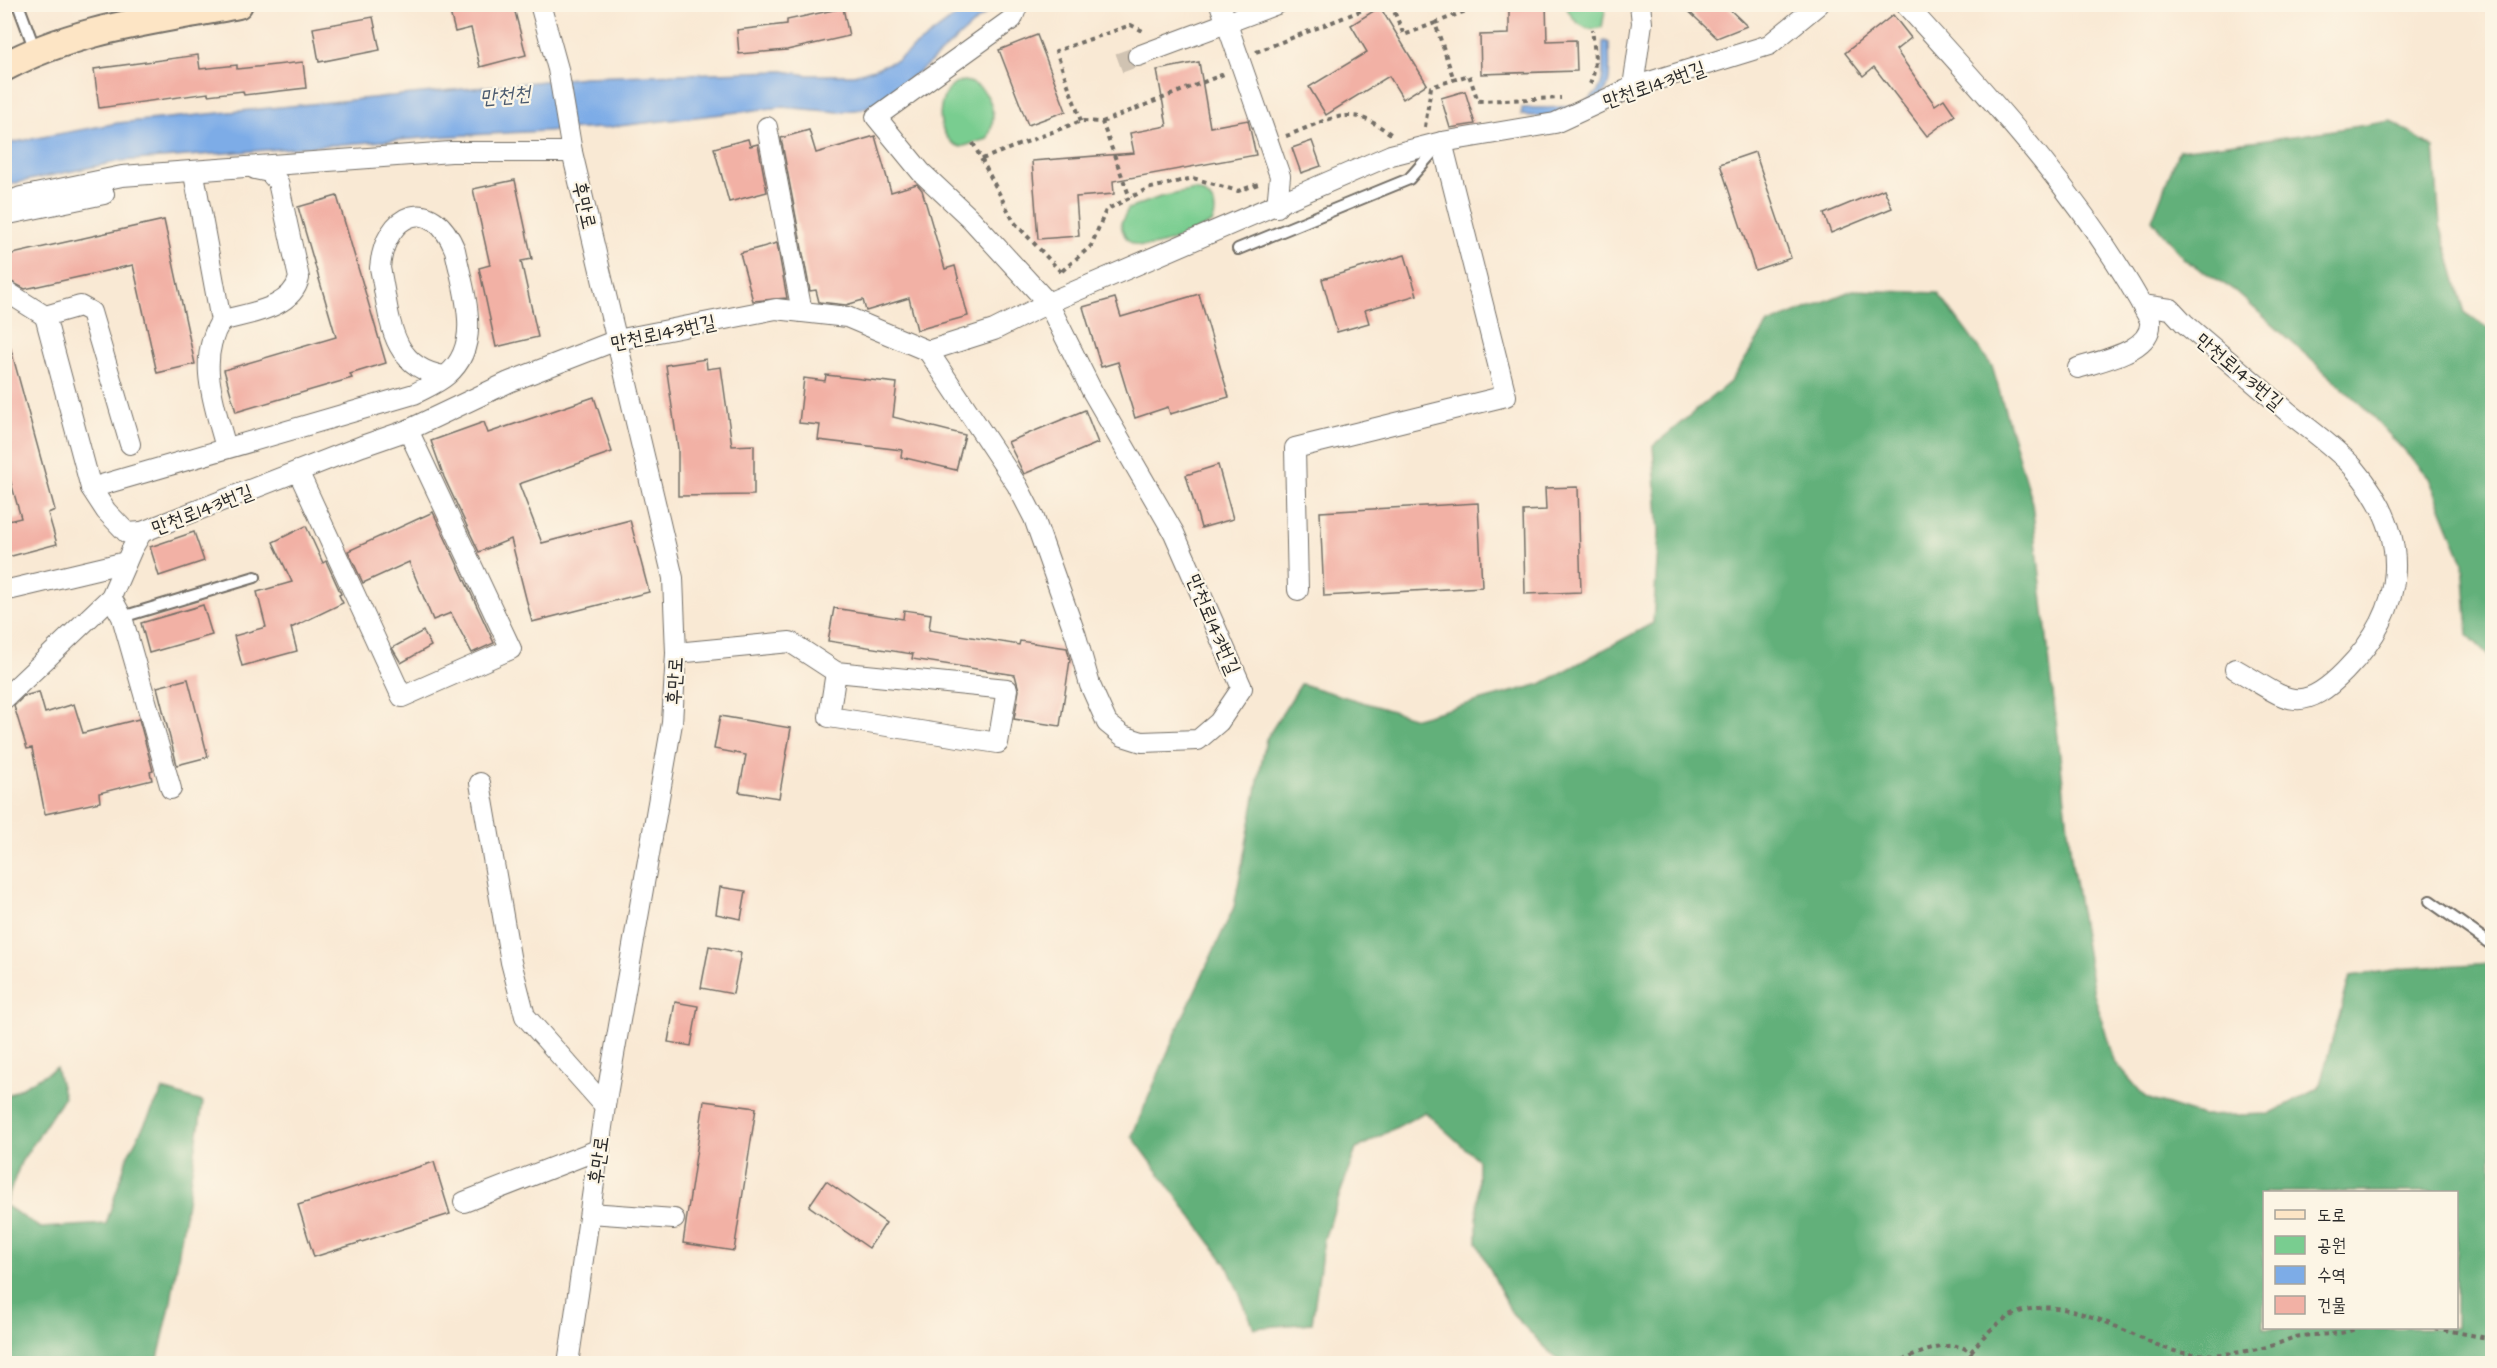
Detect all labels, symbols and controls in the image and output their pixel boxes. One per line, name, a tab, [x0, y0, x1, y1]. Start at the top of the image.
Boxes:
street label: 만천로143번길	[1599, 54, 1709, 116]
water label: 만천천	[479, 79, 534, 112]
street label: 후만로	[565, 179, 603, 232]
street label: 만천로143번길	[608, 308, 718, 358]
street label: 만천로143번길	[2189, 327, 2289, 417]
street label: 만천로143번길	[147, 478, 257, 542]
street label: 만천로143번길	[1179, 570, 1247, 679]
street label: 후만로	[660, 656, 690, 706]
street label: 후만로	[582, 1134, 616, 1186]
legend	[2263, 1191, 2458, 1329]
text: 도로	[2317, 1203, 2346, 1228]
text: 공원	[2317, 1233, 2346, 1258]
text: 수역	[2317, 1263, 2346, 1288]
text: 건물	[2317, 1293, 2346, 1318]

